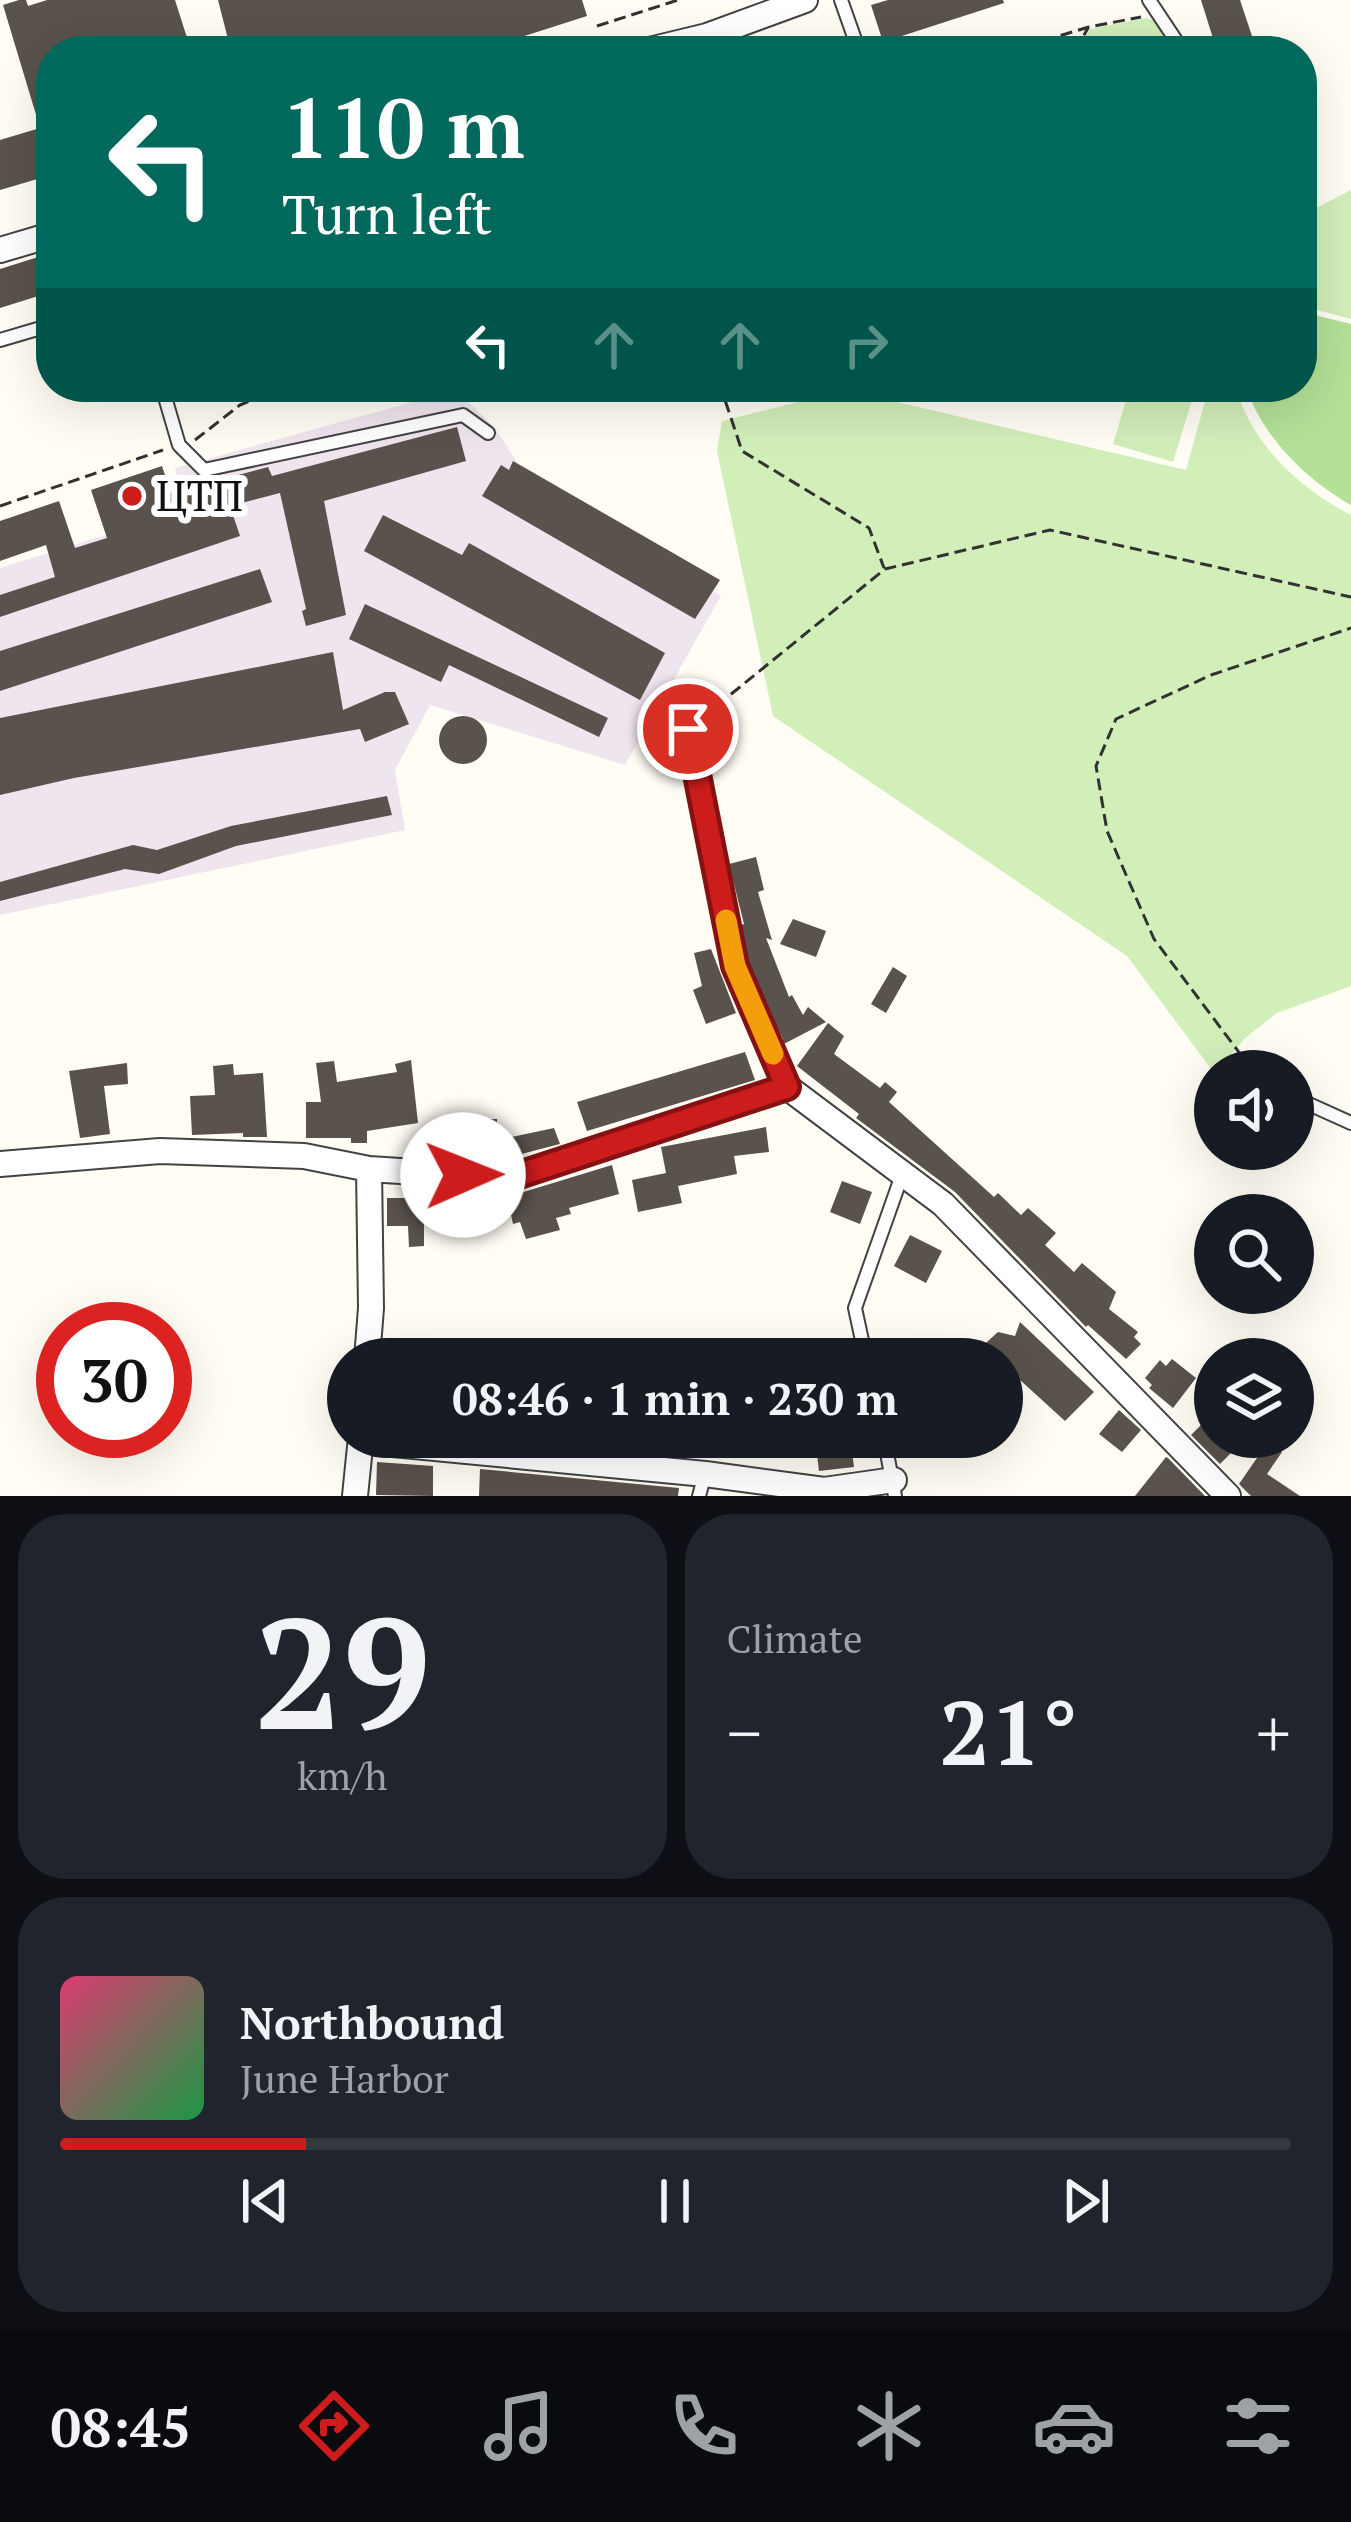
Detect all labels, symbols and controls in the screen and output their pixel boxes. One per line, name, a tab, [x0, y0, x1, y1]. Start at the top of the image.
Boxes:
text: 110 m	[282, 71, 525, 182]
icon: left	[84, 84, 240, 240]
text: Turn left	[282, 178, 492, 249]
icon: left	[455, 312, 521, 378]
icon: ahead	[581, 312, 647, 378]
icon: ahead	[707, 312, 773, 378]
icon: right	[833, 312, 899, 378]
place label: ЦТП	[156, 467, 243, 523]
marker: ЦТП	[119, 483, 145, 509]
pin	[637, 678, 739, 780]
icon: arrive	[655, 696, 721, 762]
map controls	[1194, 1050, 1314, 1458]
button: sound	[1194, 1050, 1314, 1170]
position arrow	[400, 1112, 526, 1238]
button: search	[1194, 1194, 1314, 1314]
speed limit sign: 30	[36, 1302, 192, 1458]
button: layers	[1194, 1338, 1314, 1458]
text: 08:46 · 1 min · 230 m	[452, 1368, 898, 1428]
text: 29	[254, 1567, 430, 1774]
text: Climate	[727, 1612, 863, 1664]
text: 21°	[939, 1671, 1078, 1791]
text: −	[727, 1688, 762, 1776]
text: +	[1256, 1688, 1291, 1776]
text: km/h	[297, 1749, 387, 1801]
text: Northbound	[240, 1992, 504, 2052]
text: June Harbor	[240, 2052, 449, 2104]
icon: previous	[232, 2168, 298, 2234]
icon: pause	[642, 2168, 708, 2234]
icon: next	[1053, 2168, 1119, 2234]
icon: directions	[292, 2384, 376, 2468]
icon: music	[477, 2384, 561, 2468]
icon: phone	[662, 2384, 746, 2468]
icon: climate	[847, 2384, 931, 2468]
icon: car	[1032, 2384, 1116, 2468]
icon: filters	[1216, 2384, 1300, 2468]
text: 08:45	[50, 2391, 191, 2462]

